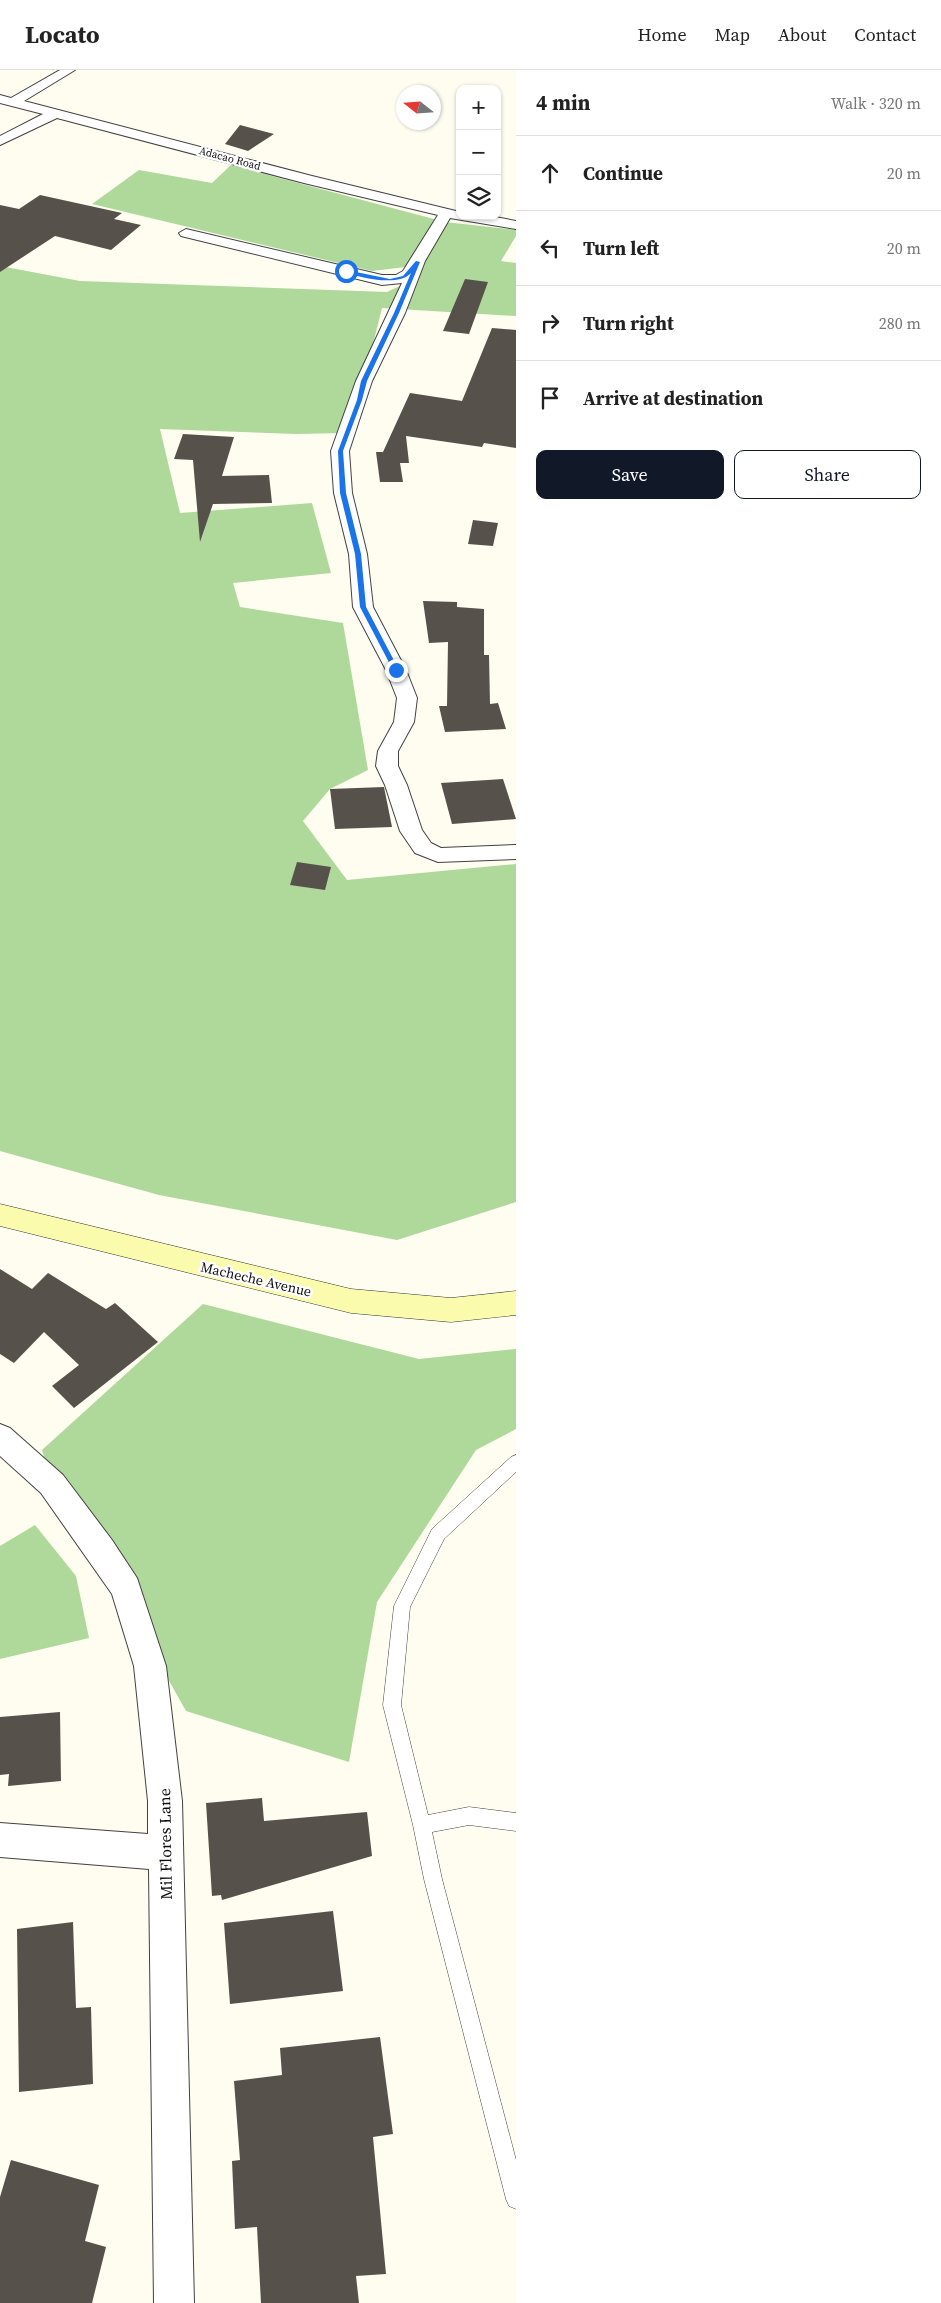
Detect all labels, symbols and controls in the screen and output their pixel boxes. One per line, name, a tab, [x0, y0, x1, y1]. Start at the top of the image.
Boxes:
text: Locato	[25, 18, 100, 51]
text: Home	[638, 22, 687, 47]
text: Map	[715, 22, 750, 47]
text: About	[778, 22, 826, 47]
text: Contact	[854, 22, 916, 47]
north arrow	[396, 85, 441, 130]
map controls	[456, 85, 501, 220]
button: +	[456, 85, 501, 130]
text: 4 min	[536, 88, 591, 117]
text: Walk · 320 m	[831, 92, 921, 114]
button: −	[456, 130, 501, 175]
street label: Adacao Road	[197, 143, 263, 174]
icon: ahead	[536, 159, 564, 187]
text: Continue	[583, 160, 663, 186]
text: 20 m	[887, 162, 921, 184]
button: layers	[456, 175, 501, 220]
icon: left	[536, 234, 564, 262]
text: Turn left	[583, 235, 659, 261]
text: 20 m	[887, 237, 921, 259]
route start	[335, 260, 358, 283]
icon: right	[536, 309, 564, 337]
text: Turn right	[583, 310, 674, 336]
text: 280 m	[879, 312, 921, 334]
icon: arrive	[536, 384, 564, 412]
text: Arrive at destination	[583, 385, 763, 411]
button: Save	[536, 450, 724, 499]
button: Share	[734, 450, 921, 499]
route end	[385, 659, 408, 682]
street label: Macheche Avenue	[199, 1257, 313, 1301]
street label: Mil Flores Lane	[153, 1788, 177, 1900]

